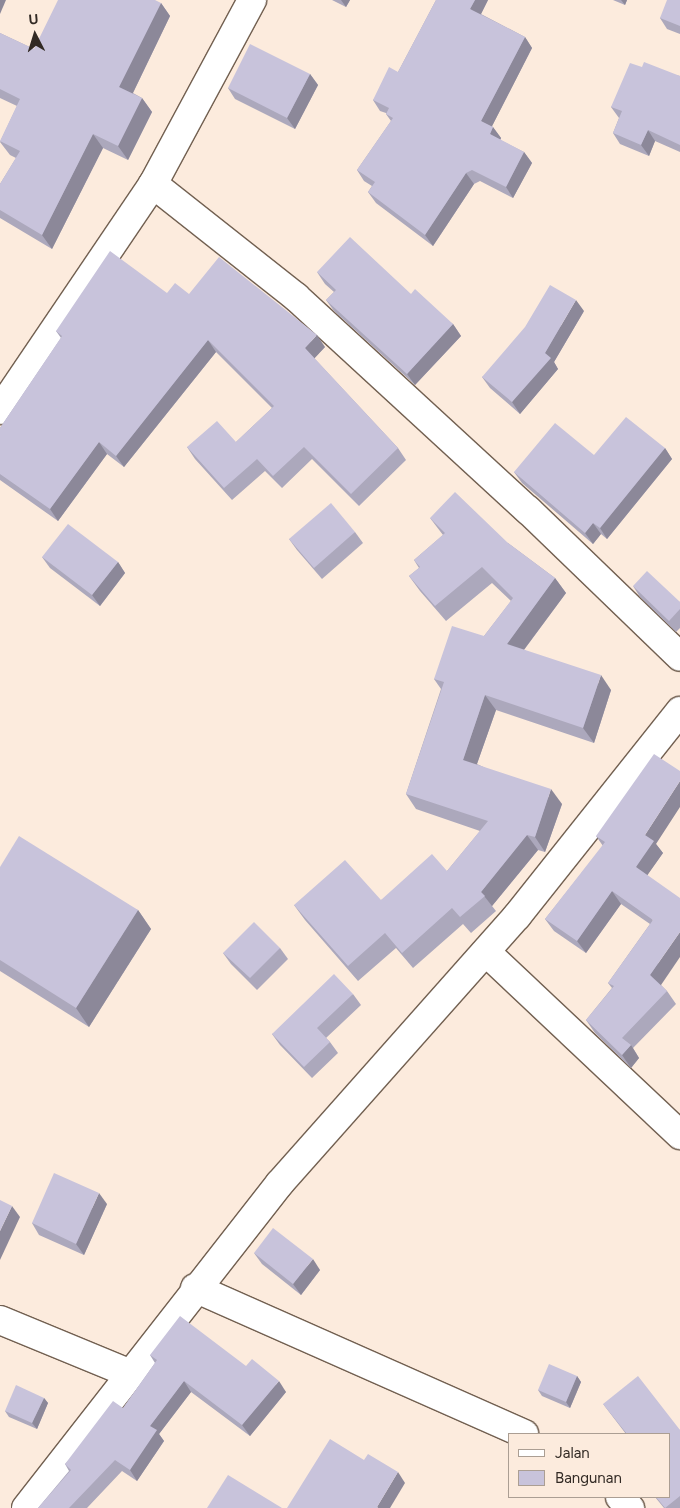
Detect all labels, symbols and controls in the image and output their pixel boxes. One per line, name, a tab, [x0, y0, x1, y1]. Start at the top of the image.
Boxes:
north arrow	[10, 10, 60, 60]
text: U	[28, 11, 39, 28]
legend	[508, 1433, 670, 1498]
text: Jalan	[555, 1444, 590, 1462]
text: Bangunan	[555, 1469, 622, 1487]

